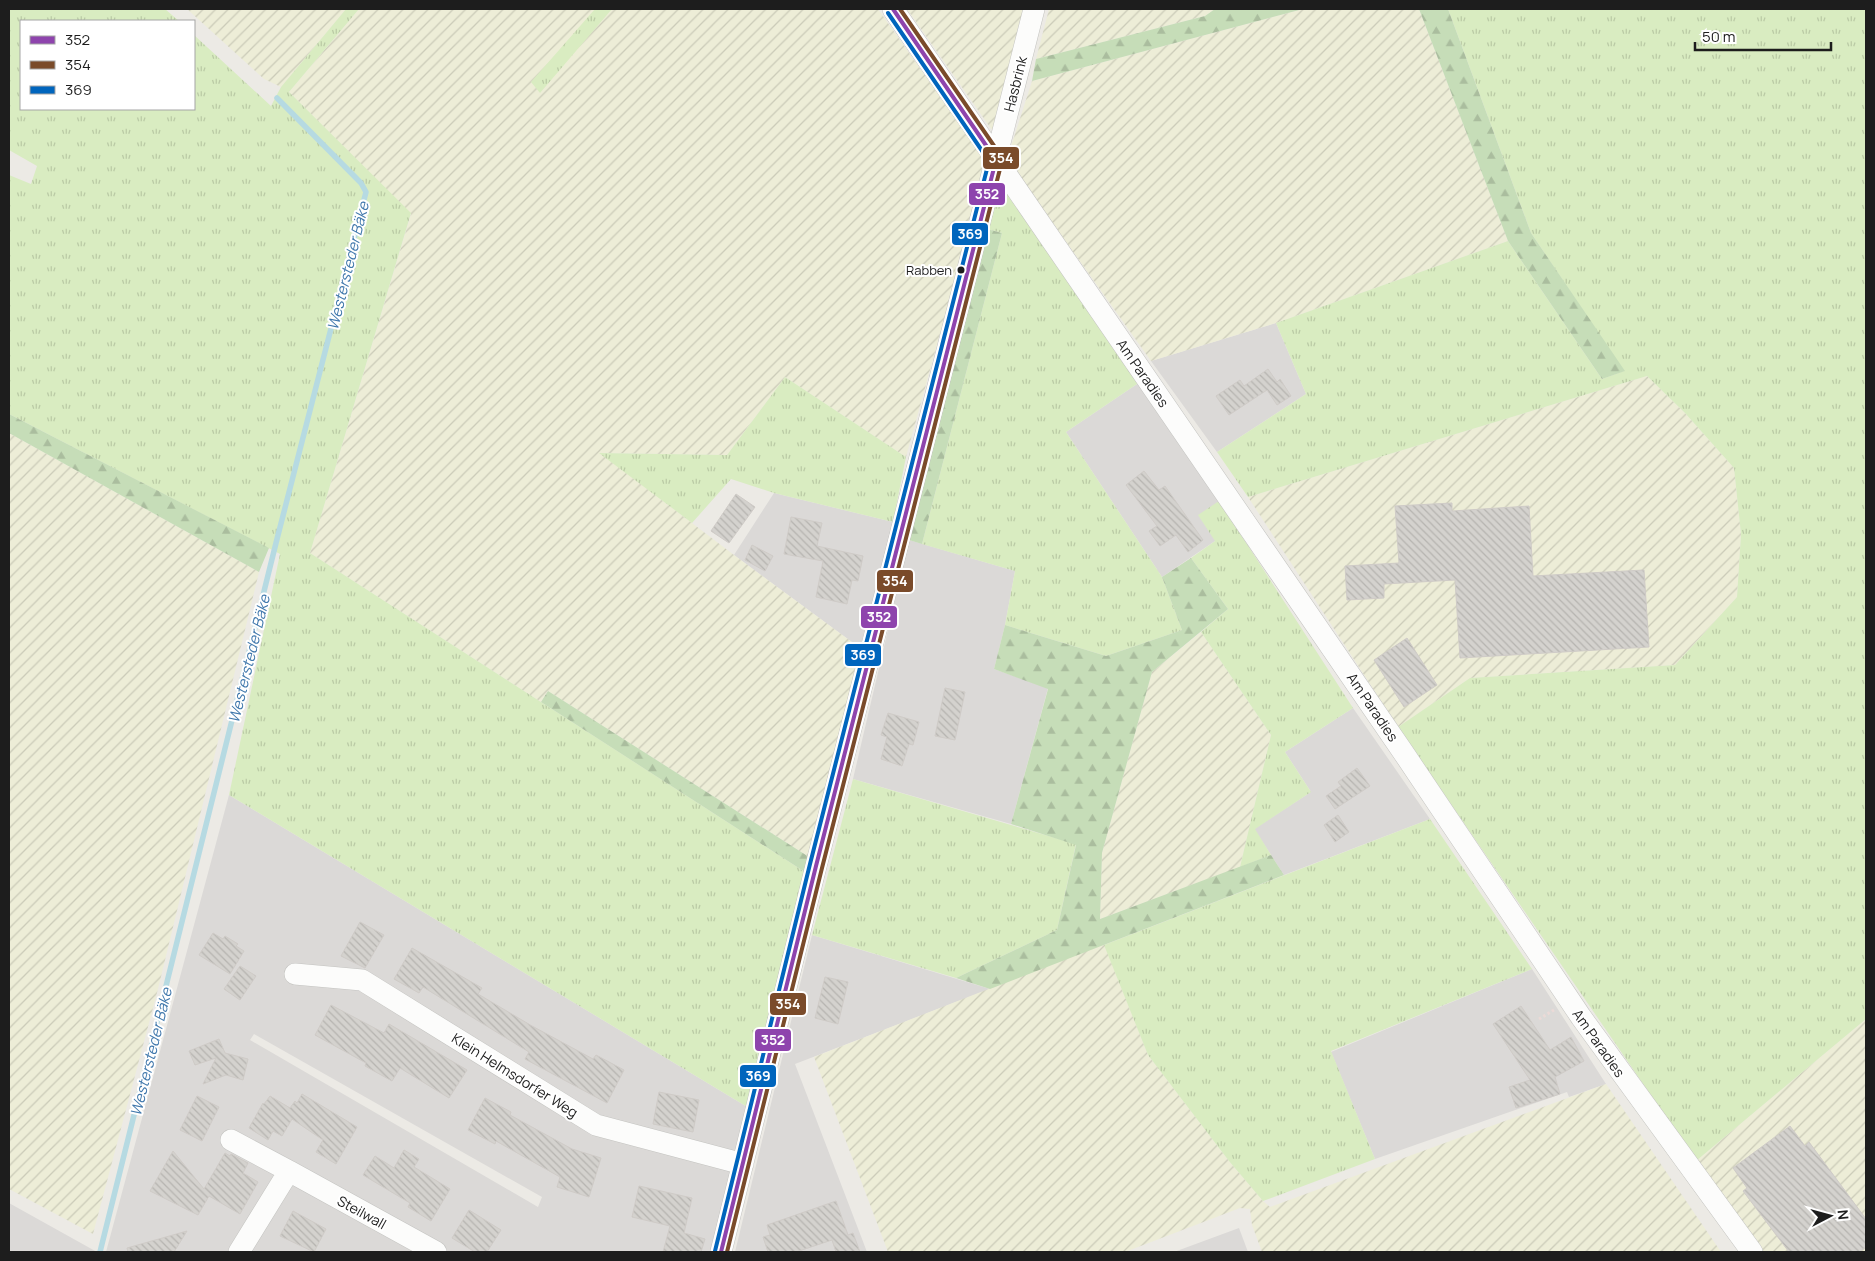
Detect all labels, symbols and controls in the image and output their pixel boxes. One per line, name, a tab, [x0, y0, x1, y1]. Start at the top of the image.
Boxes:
legend	[20, 20, 195, 110]
scale bar	[1695, 20, 1831, 52]
text: 50 m	[1702, 26, 1736, 47]
text: 352	[65, 29, 90, 50]
street label: Hasbrink	[999, 53, 1031, 114]
text: 354	[65, 54, 91, 75]
text: 369	[65, 79, 92, 100]
line badge: 354	[982, 146, 1020, 170]
text: 354	[989, 148, 1013, 167]
line badge: 352	[968, 182, 1006, 206]
text: 352	[975, 184, 999, 203]
water label: Westersteder Bäke	[322, 199, 374, 332]
line badge: 369	[951, 222, 989, 246]
text: 369	[957, 224, 983, 243]
place label: Rabben	[906, 261, 952, 279]
marker: Rabben	[956, 265, 966, 275]
street label: Am Paradies	[1113, 335, 1173, 411]
line badge: 354	[876, 569, 914, 593]
text: 354	[883, 571, 907, 590]
water label: Westersteder Bäke	[223, 592, 275, 725]
line badge: 352	[860, 605, 898, 629]
text: 352	[867, 607, 891, 626]
line badge: 369	[844, 643, 882, 667]
text: 369	[850, 645, 876, 664]
street label: Am Paradies	[1343, 669, 1403, 745]
water label: Westersteder Bäke	[125, 985, 177, 1118]
line badge: 354	[769, 992, 807, 1016]
text: 354	[776, 994, 800, 1013]
street label: Am Paradies	[1569, 1005, 1629, 1081]
street label: Klein Helmsdorfer Weg	[448, 1028, 582, 1122]
line badge: 352	[754, 1028, 792, 1052]
text: 352	[761, 1030, 785, 1049]
line badge: 369	[739, 1064, 777, 1088]
text: 369	[745, 1066, 771, 1085]
street label: Steilwall	[334, 1191, 390, 1233]
north arrow	[1805, 1191, 1855, 1241]
text: N	[1833, 1209, 1853, 1221]

